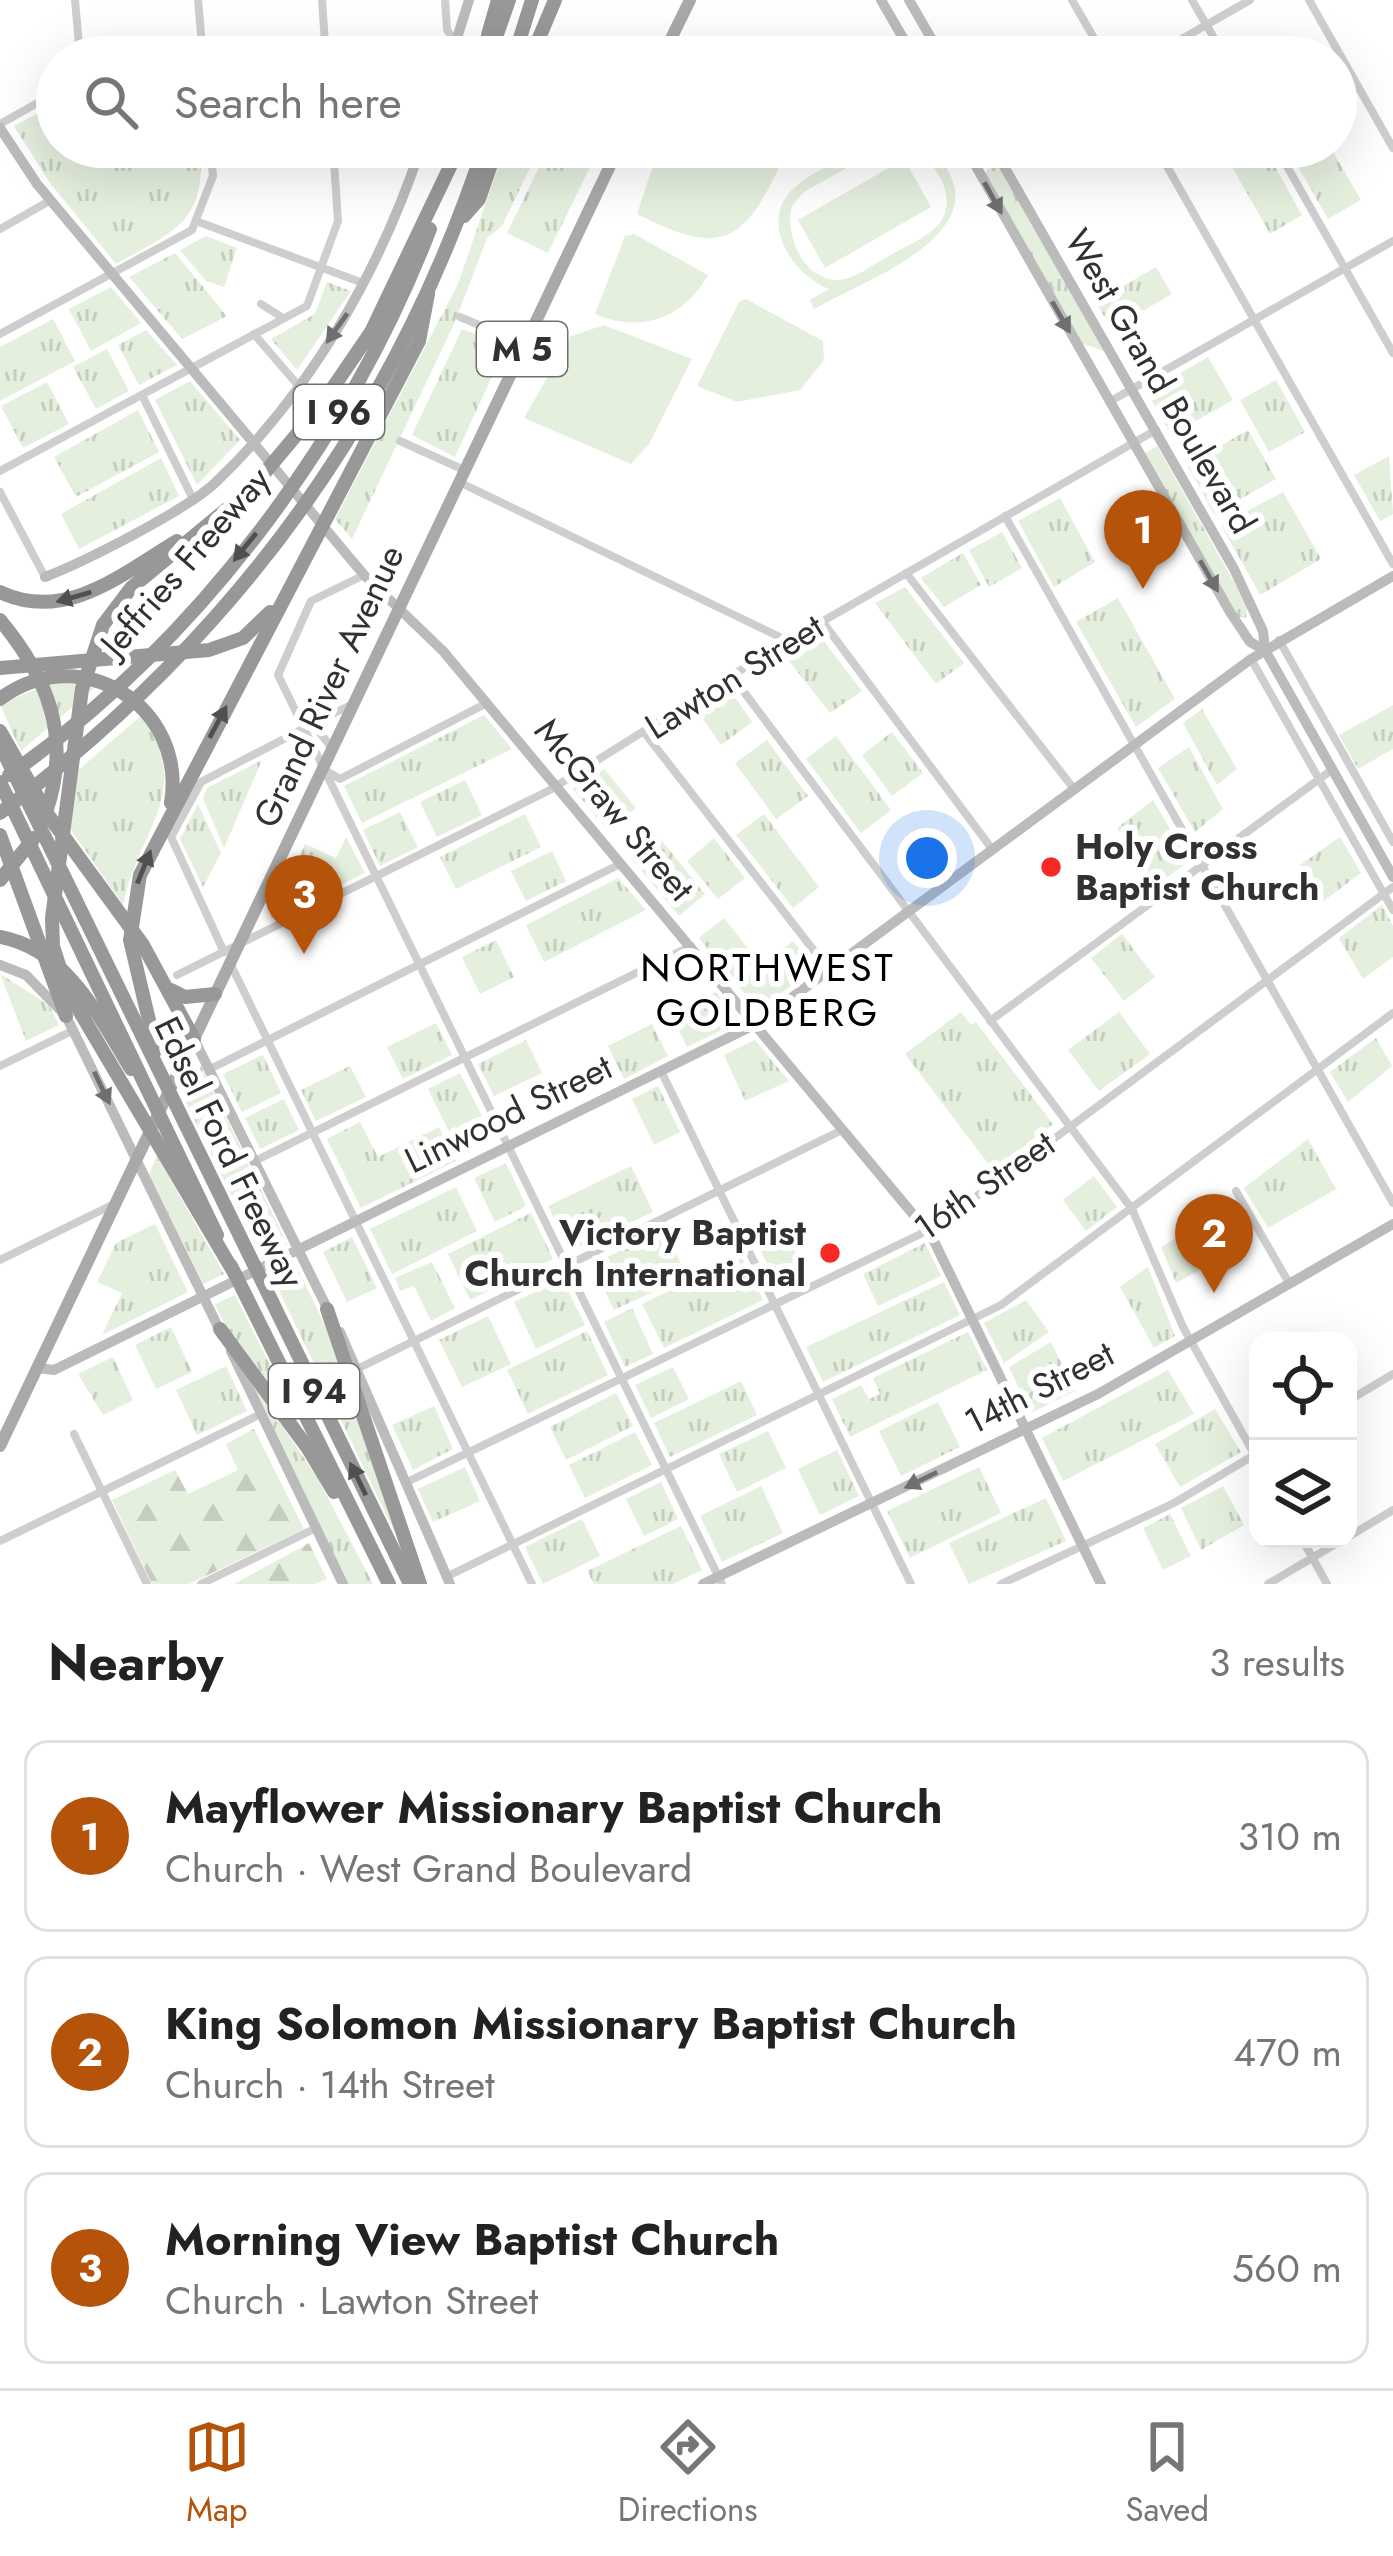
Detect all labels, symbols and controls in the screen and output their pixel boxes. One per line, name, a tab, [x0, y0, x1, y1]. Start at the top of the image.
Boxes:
search box	[36, 36, 1357, 168]
icon: search	[78, 69, 144, 135]
text: Search here	[174, 70, 402, 135]
one-way arrow	[982, 181, 1003, 215]
street label: West Grand Boulevard	[1052, 219, 1270, 543]
one-way arrow	[1049, 300, 1070, 334]
one-way arrow	[326, 312, 349, 345]
road number: M 5	[477, 322, 567, 376]
road number: I 96	[294, 385, 384, 439]
street label: Jeffries Freeway	[85, 455, 282, 670]
pin: 1	[1104, 490, 1182, 589]
one-way arrow	[233, 531, 258, 562]
street label: Grand River Avenue	[240, 536, 416, 836]
one-way arrow	[1198, 559, 1219, 593]
one-way arrow	[55, 589, 92, 607]
street label: Lawton Street	[635, 600, 834, 751]
one-way arrow	[208, 705, 228, 740]
street label: McGraw Street	[523, 706, 707, 912]
place label: Holy Cross Baptist Church	[1075, 820, 1320, 913]
your location	[897, 828, 957, 888]
one-way arrow	[135, 849, 154, 885]
marker: Holy Cross Baptist Church	[1038, 854, 1064, 880]
pin: 3	[265, 855, 343, 954]
district label: NORTHWEST GOLDBERG	[640, 939, 896, 1041]
street label: Edsel Ford Freeway	[142, 1008, 318, 1296]
street label: Linwood Street	[396, 1040, 621, 1186]
one-way arrow	[91, 1071, 111, 1105]
street label: 16th Street	[903, 1117, 1065, 1253]
pin: 2	[1175, 1194, 1253, 1293]
place label: Victory Baptist Church International	[465, 1206, 807, 1299]
marker: Victory Baptist Church International	[817, 1240, 843, 1266]
street label: 14th Street	[955, 1327, 1123, 1447]
map controls	[1249, 1332, 1357, 1548]
button: locate	[1249, 1332, 1357, 1440]
road number: I 94	[269, 1364, 359, 1418]
button: layers	[1249, 1440, 1357, 1548]
one-way arrow	[348, 1462, 368, 1496]
one-way arrow	[904, 1469, 938, 1489]
text: Nearby	[48, 1625, 223, 1699]
text: 3 results	[1209, 1634, 1345, 1691]
text: Mayflower Missionary Baptist Church	[165, 1775, 943, 1840]
text: 1	[80, 1808, 100, 1865]
text: 310 m	[1238, 1808, 1342, 1865]
text: Church · West Grand Boulevard	[165, 1840, 692, 1897]
text: King Solomon Missionary Baptist Church	[165, 1991, 1017, 2056]
text: 2	[77, 2024, 103, 2081]
text: 470 m	[1233, 2024, 1342, 2081]
text: Church · 14th Street	[165, 2056, 495, 2113]
text: Morning View Baptist Church	[165, 2207, 779, 2272]
text: 3	[78, 2240, 102, 2297]
text: 560 m	[1232, 2240, 1342, 2297]
text: Church · Lawton Street	[165, 2272, 538, 2329]
tab: Map	[184, 2414, 250, 2533]
tab: Directions	[618, 2414, 758, 2533]
tab: Saved	[1125, 2414, 1209, 2533]

